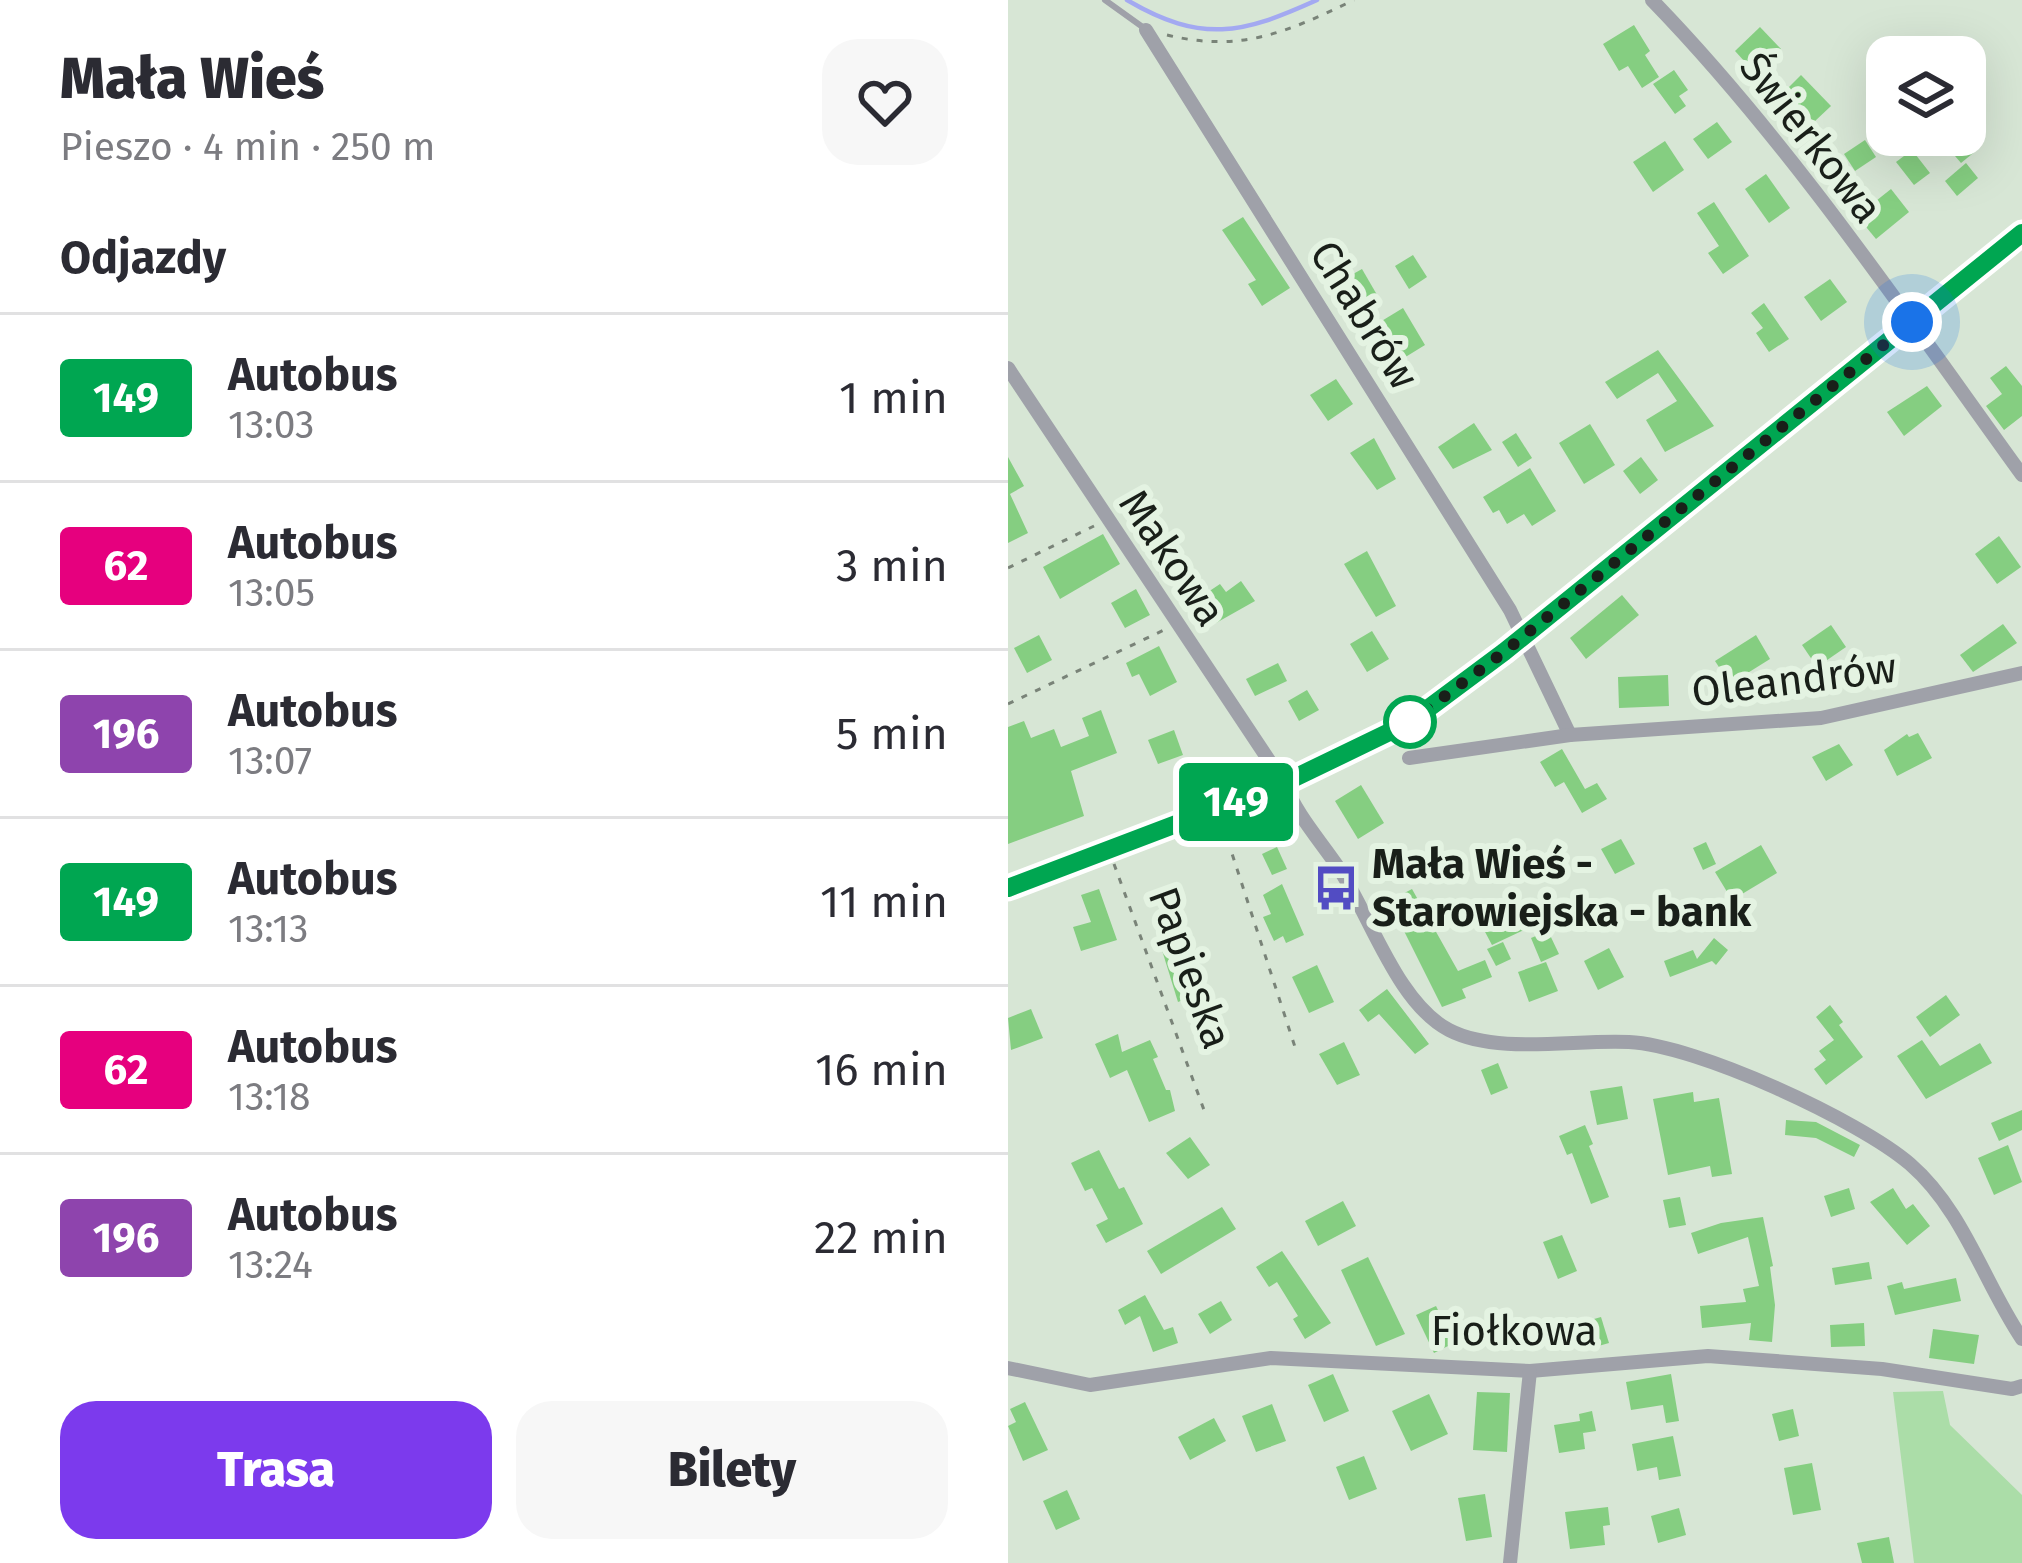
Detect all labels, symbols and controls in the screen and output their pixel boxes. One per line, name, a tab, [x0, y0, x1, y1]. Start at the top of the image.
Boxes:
map controls	[1866, 36, 1986, 156]
button: layers	[1866, 36, 1986, 156]
button: heart	[822, 39, 948, 165]
street label: Świerkowa	[1729, 42, 1894, 233]
text: Mała Wieś	[60, 45, 324, 113]
text: Pieszo · 4 min · 250 m	[60, 124, 435, 170]
text: Odjazdy	[60, 231, 226, 285]
street label: Chabrów	[1299, 232, 1429, 398]
your location	[1882, 292, 1942, 352]
text: Autobus	[228, 348, 397, 402]
text: 1 min	[839, 371, 948, 425]
text: 149	[93, 373, 159, 423]
text: 13:03	[228, 402, 315, 448]
street label: Makowa	[1108, 480, 1236, 636]
text: Autobus	[228, 516, 397, 570]
text: 3 min	[836, 539, 948, 593]
text: 62	[104, 541, 148, 591]
text: 13:05	[228, 570, 315, 616]
street label: Oleandrów	[1689, 643, 1899, 717]
text: Autobus	[228, 684, 397, 738]
unlabelled marker	[1385, 697, 1435, 747]
text: 5 min	[836, 707, 948, 761]
text: 196	[93, 709, 159, 759]
text: 13:07	[228, 738, 312, 784]
line badge: 149	[1167, 763, 1305, 841]
text: 149	[1203, 777, 1269, 827]
place label: Mała Wieś - Starowiejska - bank	[1372, 839, 1752, 937]
text: Autobus	[228, 852, 397, 906]
bus stop icon: Mała Wieś - Starowiejska - bank	[1311, 863, 1361, 913]
text: 11 min	[820, 875, 948, 929]
text: 149	[93, 877, 159, 927]
street label: Papieska	[1138, 881, 1242, 1055]
text: 13:13	[228, 906, 309, 952]
text: Autobus	[228, 1020, 397, 1074]
text: 16 min	[815, 1043, 948, 1097]
text: 62	[104, 1045, 148, 1095]
text: 13:18	[228, 1074, 311, 1120]
text: Autobus	[228, 1188, 397, 1242]
text: 22 min	[814, 1211, 948, 1265]
text: 196	[93, 1213, 159, 1263]
text: 13:24	[228, 1242, 313, 1288]
street label: Fiołkowa	[1431, 1306, 1597, 1356]
button: Trasa	[60, 1401, 492, 1539]
button: Bilety	[516, 1401, 948, 1539]

